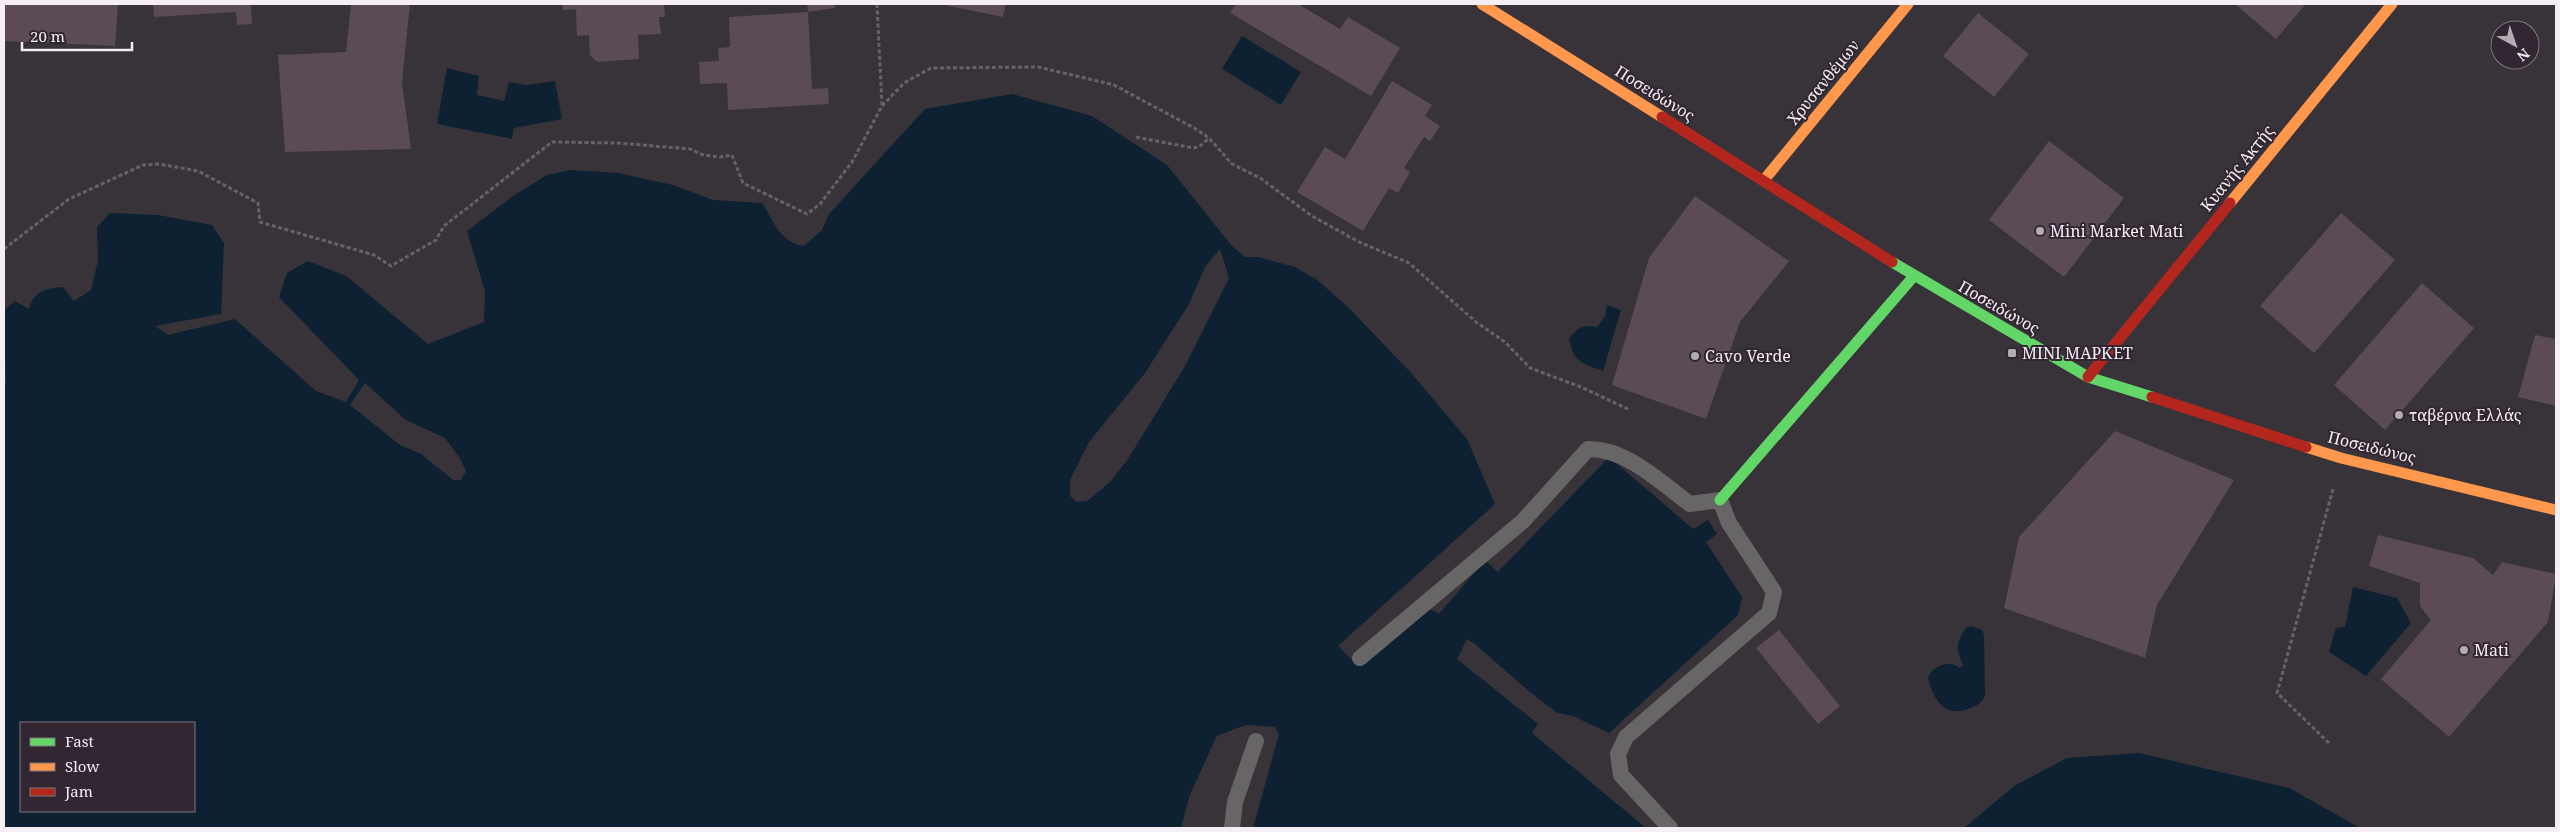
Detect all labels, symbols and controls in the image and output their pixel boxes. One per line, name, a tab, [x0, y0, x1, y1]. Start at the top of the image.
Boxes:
scale bar	[22, 20, 132, 52]
north arrow	[2490, 20, 2540, 70]
text: 20 m	[30, 26, 65, 46]
street label: Χρυσανθέμων	[1782, 35, 1864, 129]
text: N	[2513, 45, 2534, 66]
street label: Ποσειδώνος	[1611, 60, 1699, 126]
street label: Κυανής Ακτής	[2195, 120, 2279, 216]
place label: Mini Market Mati	[2050, 220, 2183, 242]
marker: Mini Market Mati	[2034, 225, 2046, 237]
street label: Ποσειδώνος	[1954, 275, 2044, 339]
place label: ΜΙΝΙ ΜΑΡΚΕΤ	[2022, 342, 2133, 364]
place label: Cavo Verde	[1705, 345, 1791, 367]
marker: ΜΙΝΙ ΜΑΡΚΕΤ	[2006, 347, 2018, 359]
marker: Cavo Verde	[1689, 350, 1701, 362]
place label: ταβέρνα Ελλάς	[2409, 404, 2522, 426]
marker: ταβέρνα Ελλάς	[2393, 409, 2405, 421]
street label: Ποσειδώνος	[2326, 425, 2419, 469]
place label: Mati	[2474, 639, 2509, 661]
marker: Mati	[2458, 644, 2470, 656]
legend	[20, 722, 195, 812]
text: Fast	[65, 731, 94, 751]
text: Slow	[65, 756, 99, 776]
text: Jam	[64, 781, 93, 801]

